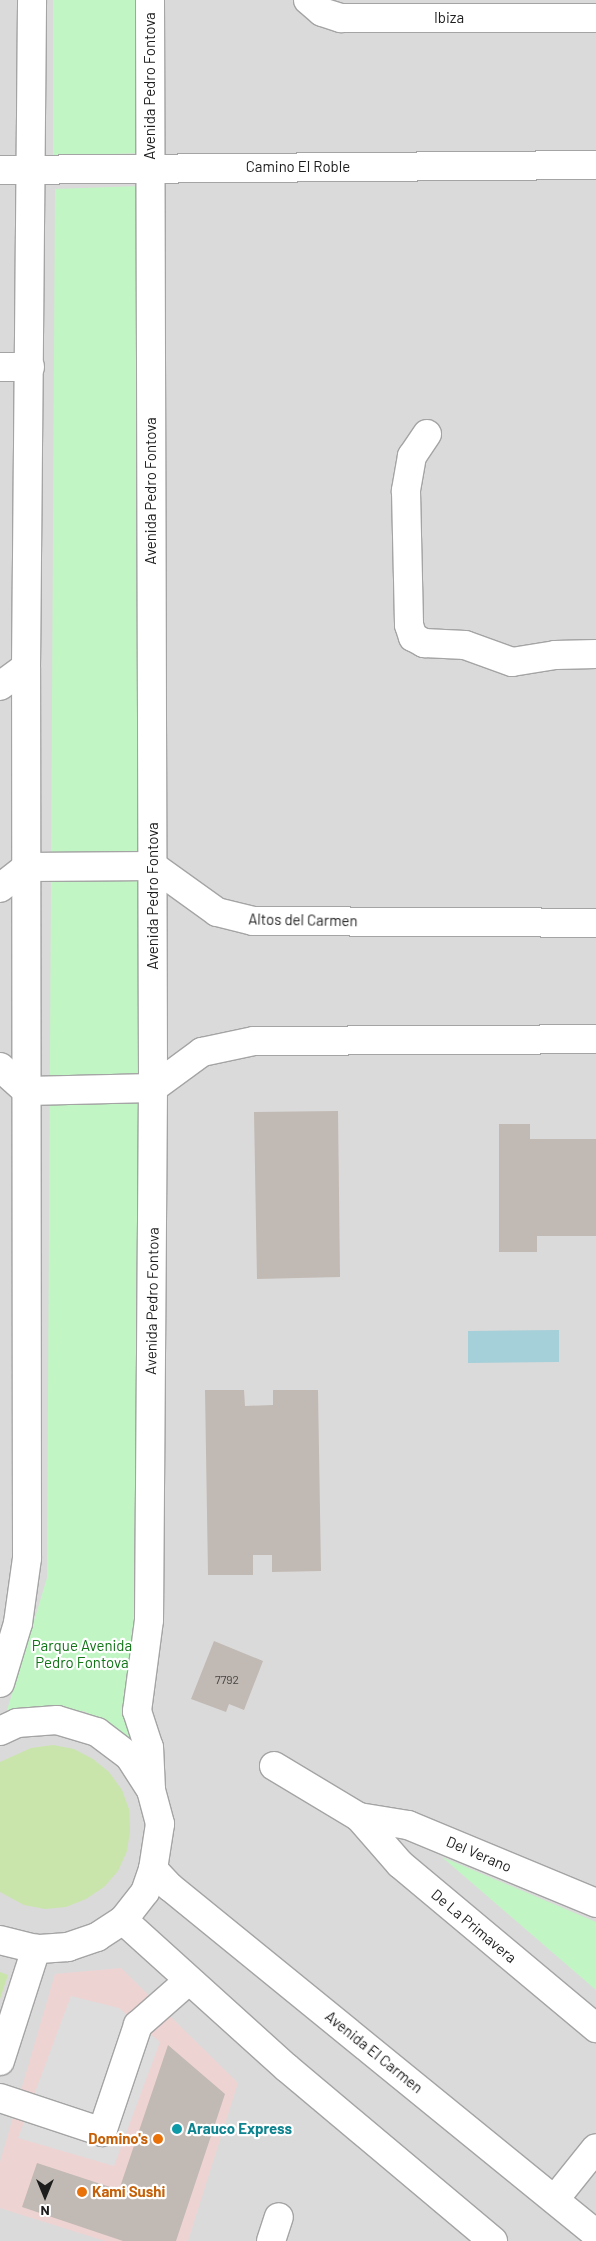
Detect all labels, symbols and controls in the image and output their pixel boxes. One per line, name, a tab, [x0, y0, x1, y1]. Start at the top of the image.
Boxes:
street label: Ibiza	[434, 9, 464, 27]
street label: Avenida Pedro Fontova	[141, 12, 159, 160]
street label: Camino El Roble	[246, 158, 350, 176]
street label: Avenida Pedro Fontova	[142, 417, 160, 565]
street label: Avenida Pedro Fontova	[144, 822, 162, 970]
street label: Altos del Carmen	[248, 910, 358, 930]
street label: Avenida Pedro Fontova	[142, 1227, 162, 1375]
park label: Parque Avenida Pedro Fontova	[32, 1636, 132, 1671]
house number: 7792	[215, 1673, 239, 1687]
street label: Del Verano	[444, 1832, 514, 1876]
street label: De La Primavera	[428, 1885, 520, 1967]
street label: Avenida El Carmen	[322, 2007, 426, 2097]
place label: Arauco Express	[187, 2120, 292, 2138]
marker: Arauco Express	[171, 2123, 183, 2135]
place label: Domino's	[88, 2130, 148, 2148]
marker: Domino's	[152, 2133, 164, 2145]
north arrow	[20, 2171, 70, 2221]
place label: Kami Sushi	[92, 2183, 165, 2201]
marker: Kami Sushi	[76, 2186, 88, 2198]
text: N	[40, 2203, 50, 2220]

